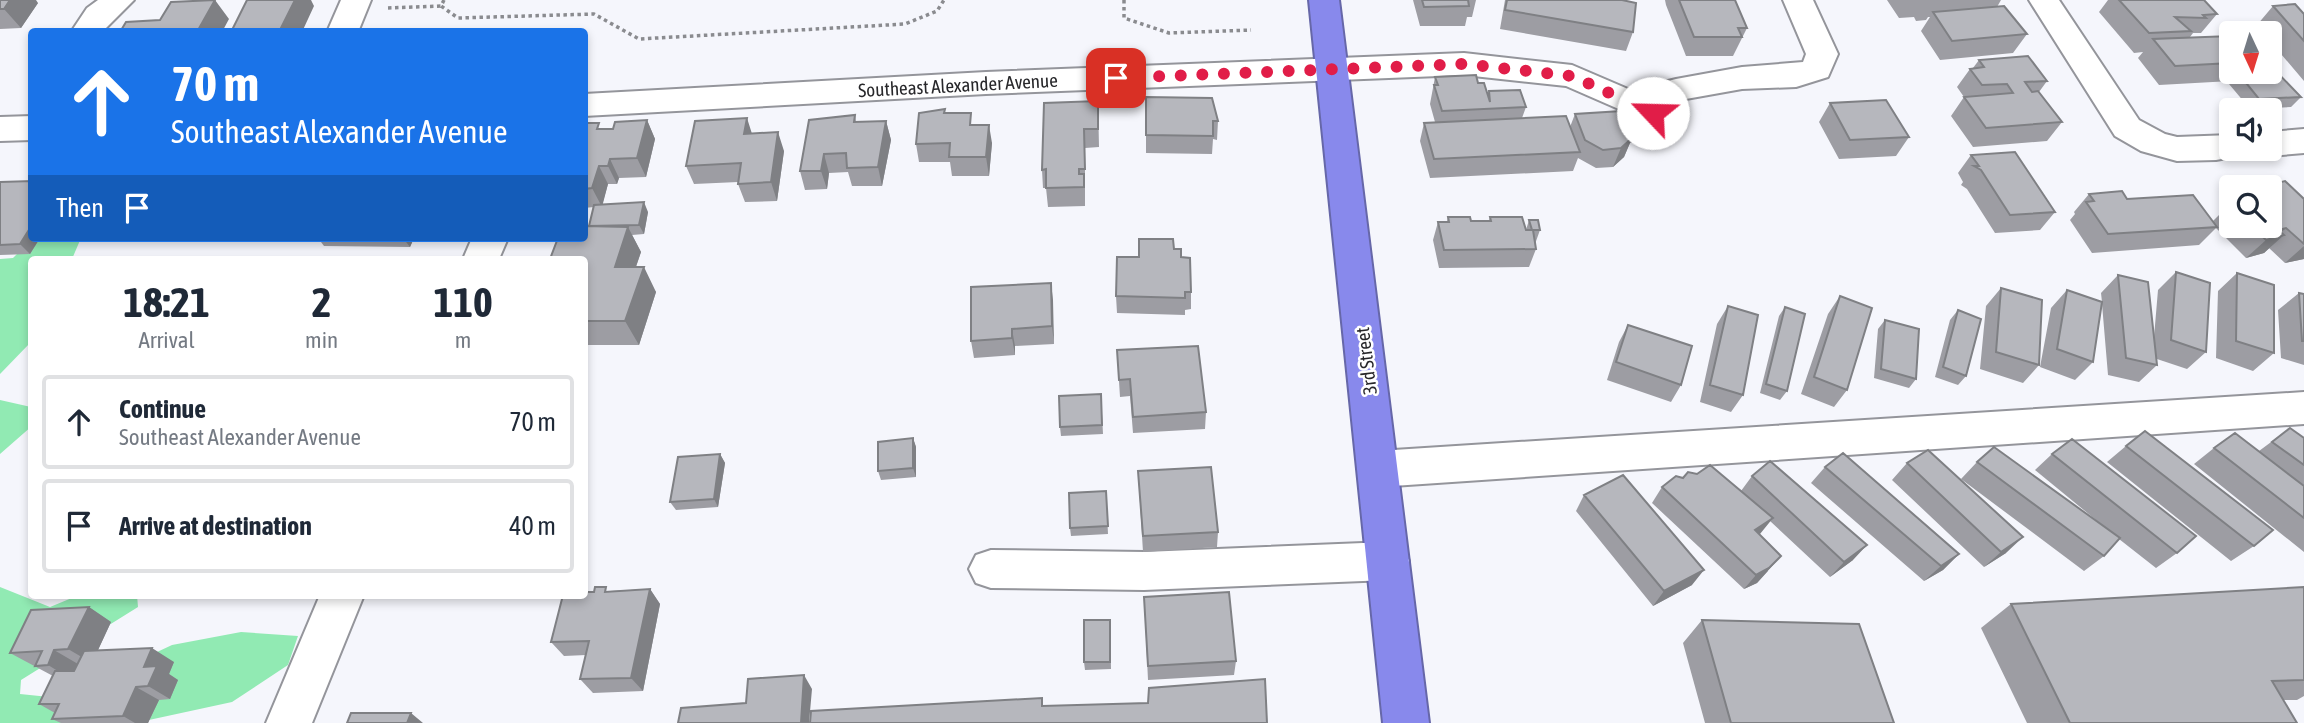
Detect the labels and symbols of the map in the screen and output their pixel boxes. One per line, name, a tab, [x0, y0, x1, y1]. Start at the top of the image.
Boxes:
north arrow	[2219, 21, 2282, 84]
pin	[1086, 48, 1146, 108]
street label: Southeast Alexander Avenue	[858, 69, 1058, 101]
position arrow	[1616, 76, 1690, 150]
street label: 3rd Street	[1351, 326, 1381, 396]

